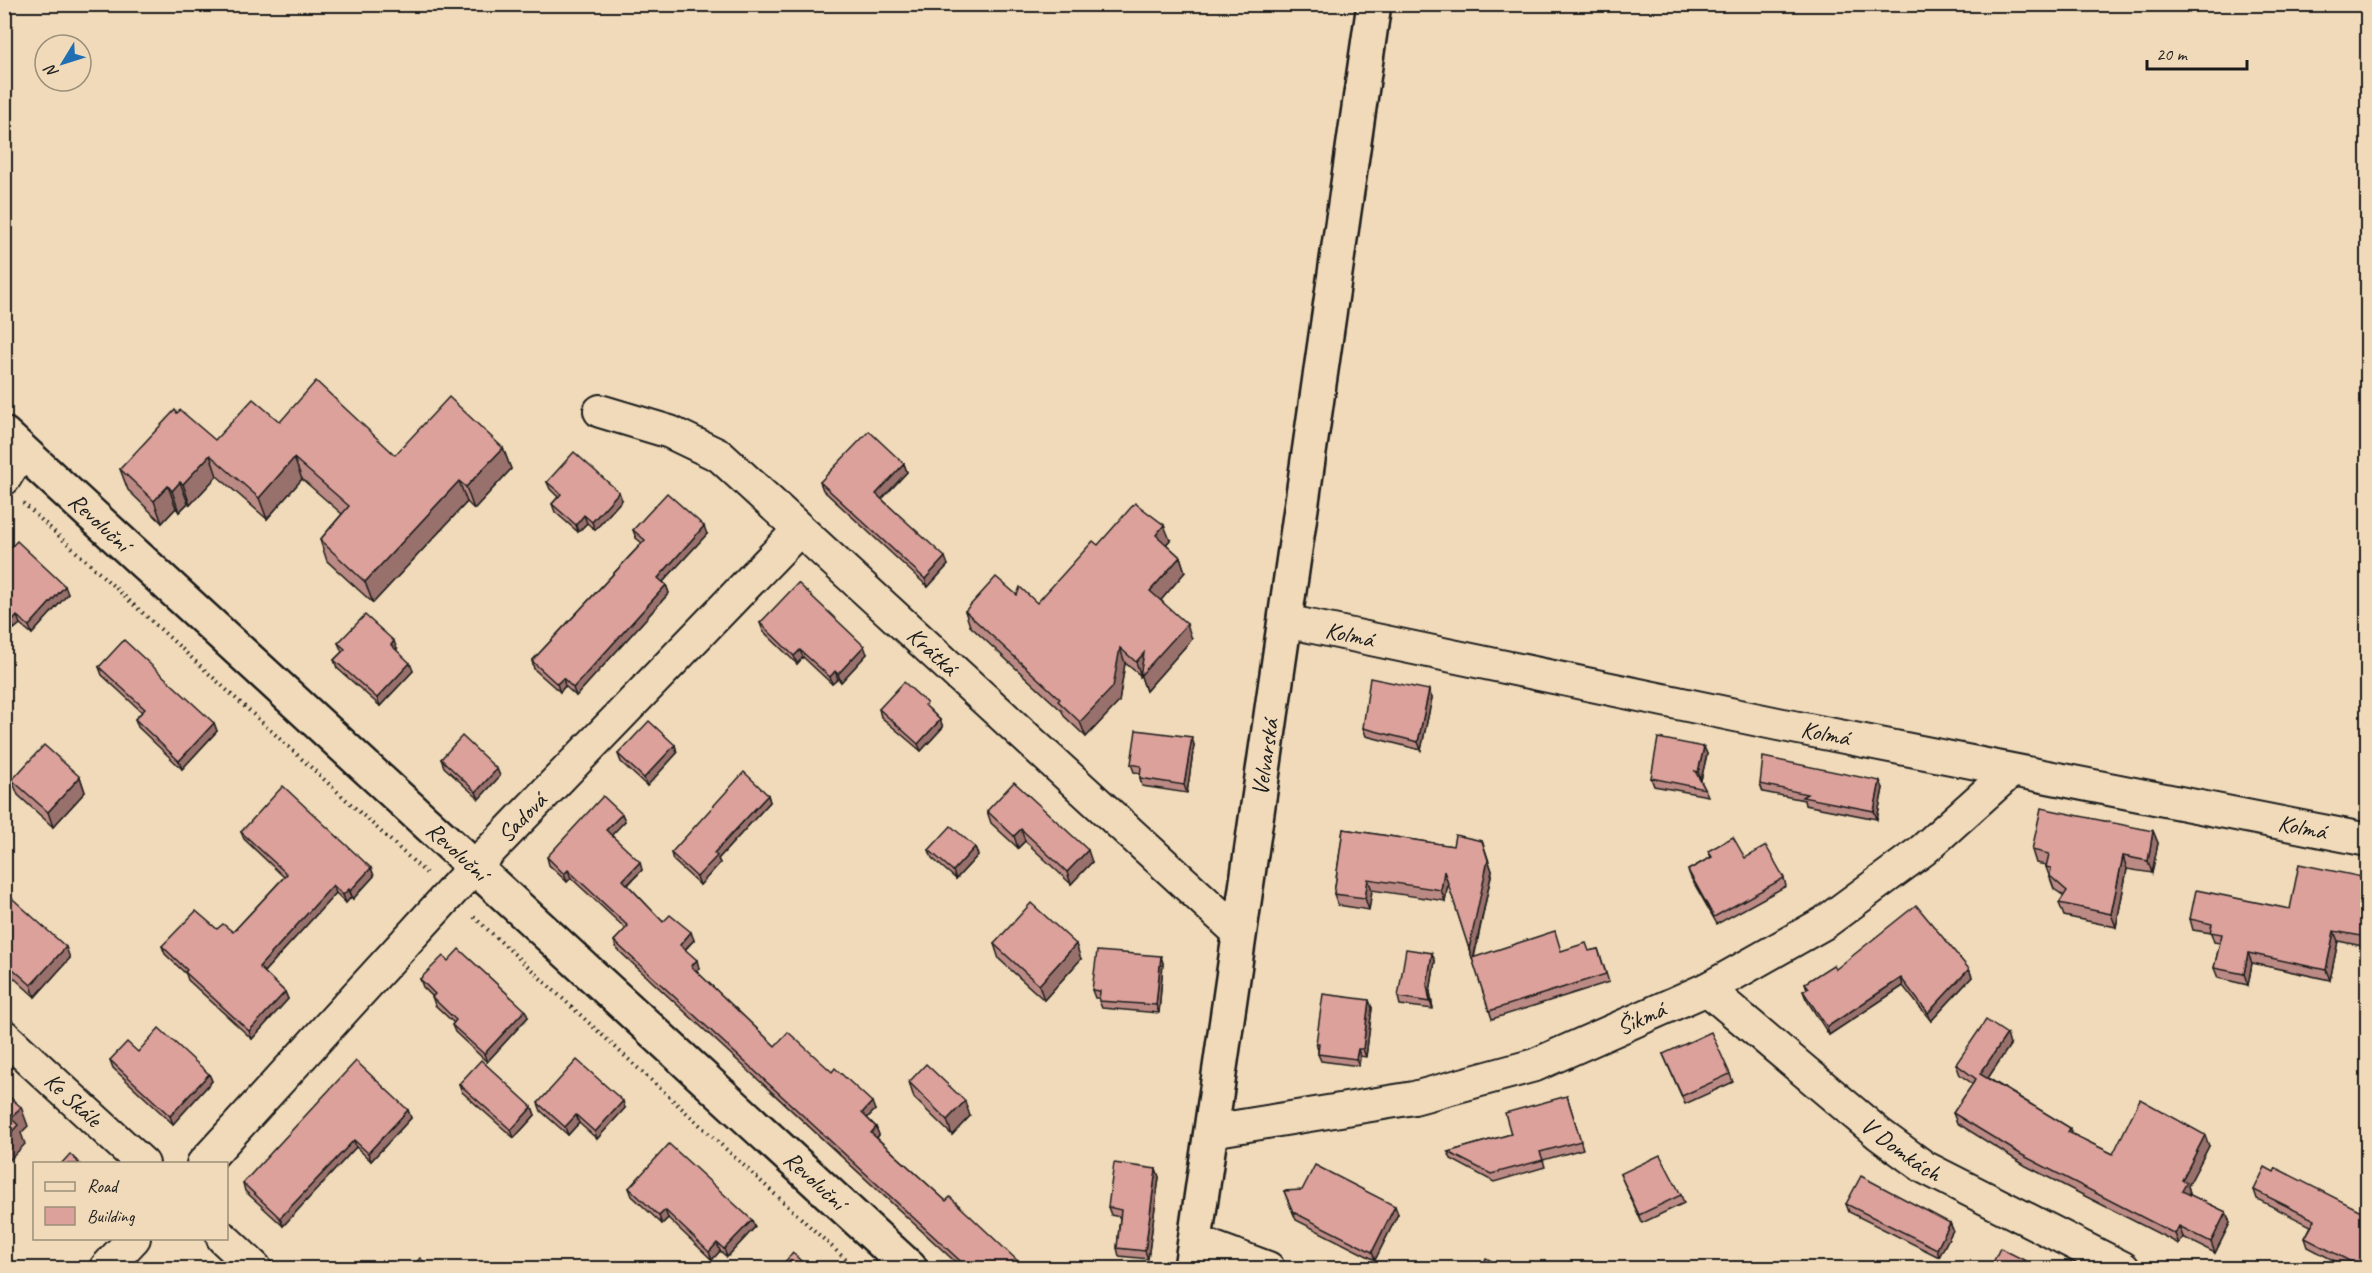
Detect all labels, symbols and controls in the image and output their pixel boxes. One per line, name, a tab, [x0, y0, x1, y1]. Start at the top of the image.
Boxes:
north arrow	[33, 33, 93, 93]
scale bar	[2147, 33, 2248, 71]
text: 20 m	[2156, 43, 2189, 65]
text: N	[39, 59, 63, 82]
street label: Revoluční	[62, 486, 140, 561]
street label: Kolmá	[1323, 615, 1379, 655]
street label: Krátká	[901, 620, 966, 684]
street label: Kolmá	[1799, 714, 1855, 753]
street label: Velvarská	[1245, 715, 1286, 797]
street label: Sadová	[491, 784, 555, 849]
street label: Kolmá	[2276, 808, 2331, 847]
street label: Revoluční	[420, 815, 498, 890]
street label: Šikmá	[1612, 993, 1672, 1042]
street label: Ke Skále	[38, 1066, 110, 1135]
street label: V Domkách	[1855, 1110, 1947, 1189]
street label: Revoluční	[778, 1144, 855, 1219]
legend	[33, 1162, 228, 1240]
text: Road	[87, 1175, 120, 1197]
text: Building	[87, 1205, 136, 1227]

